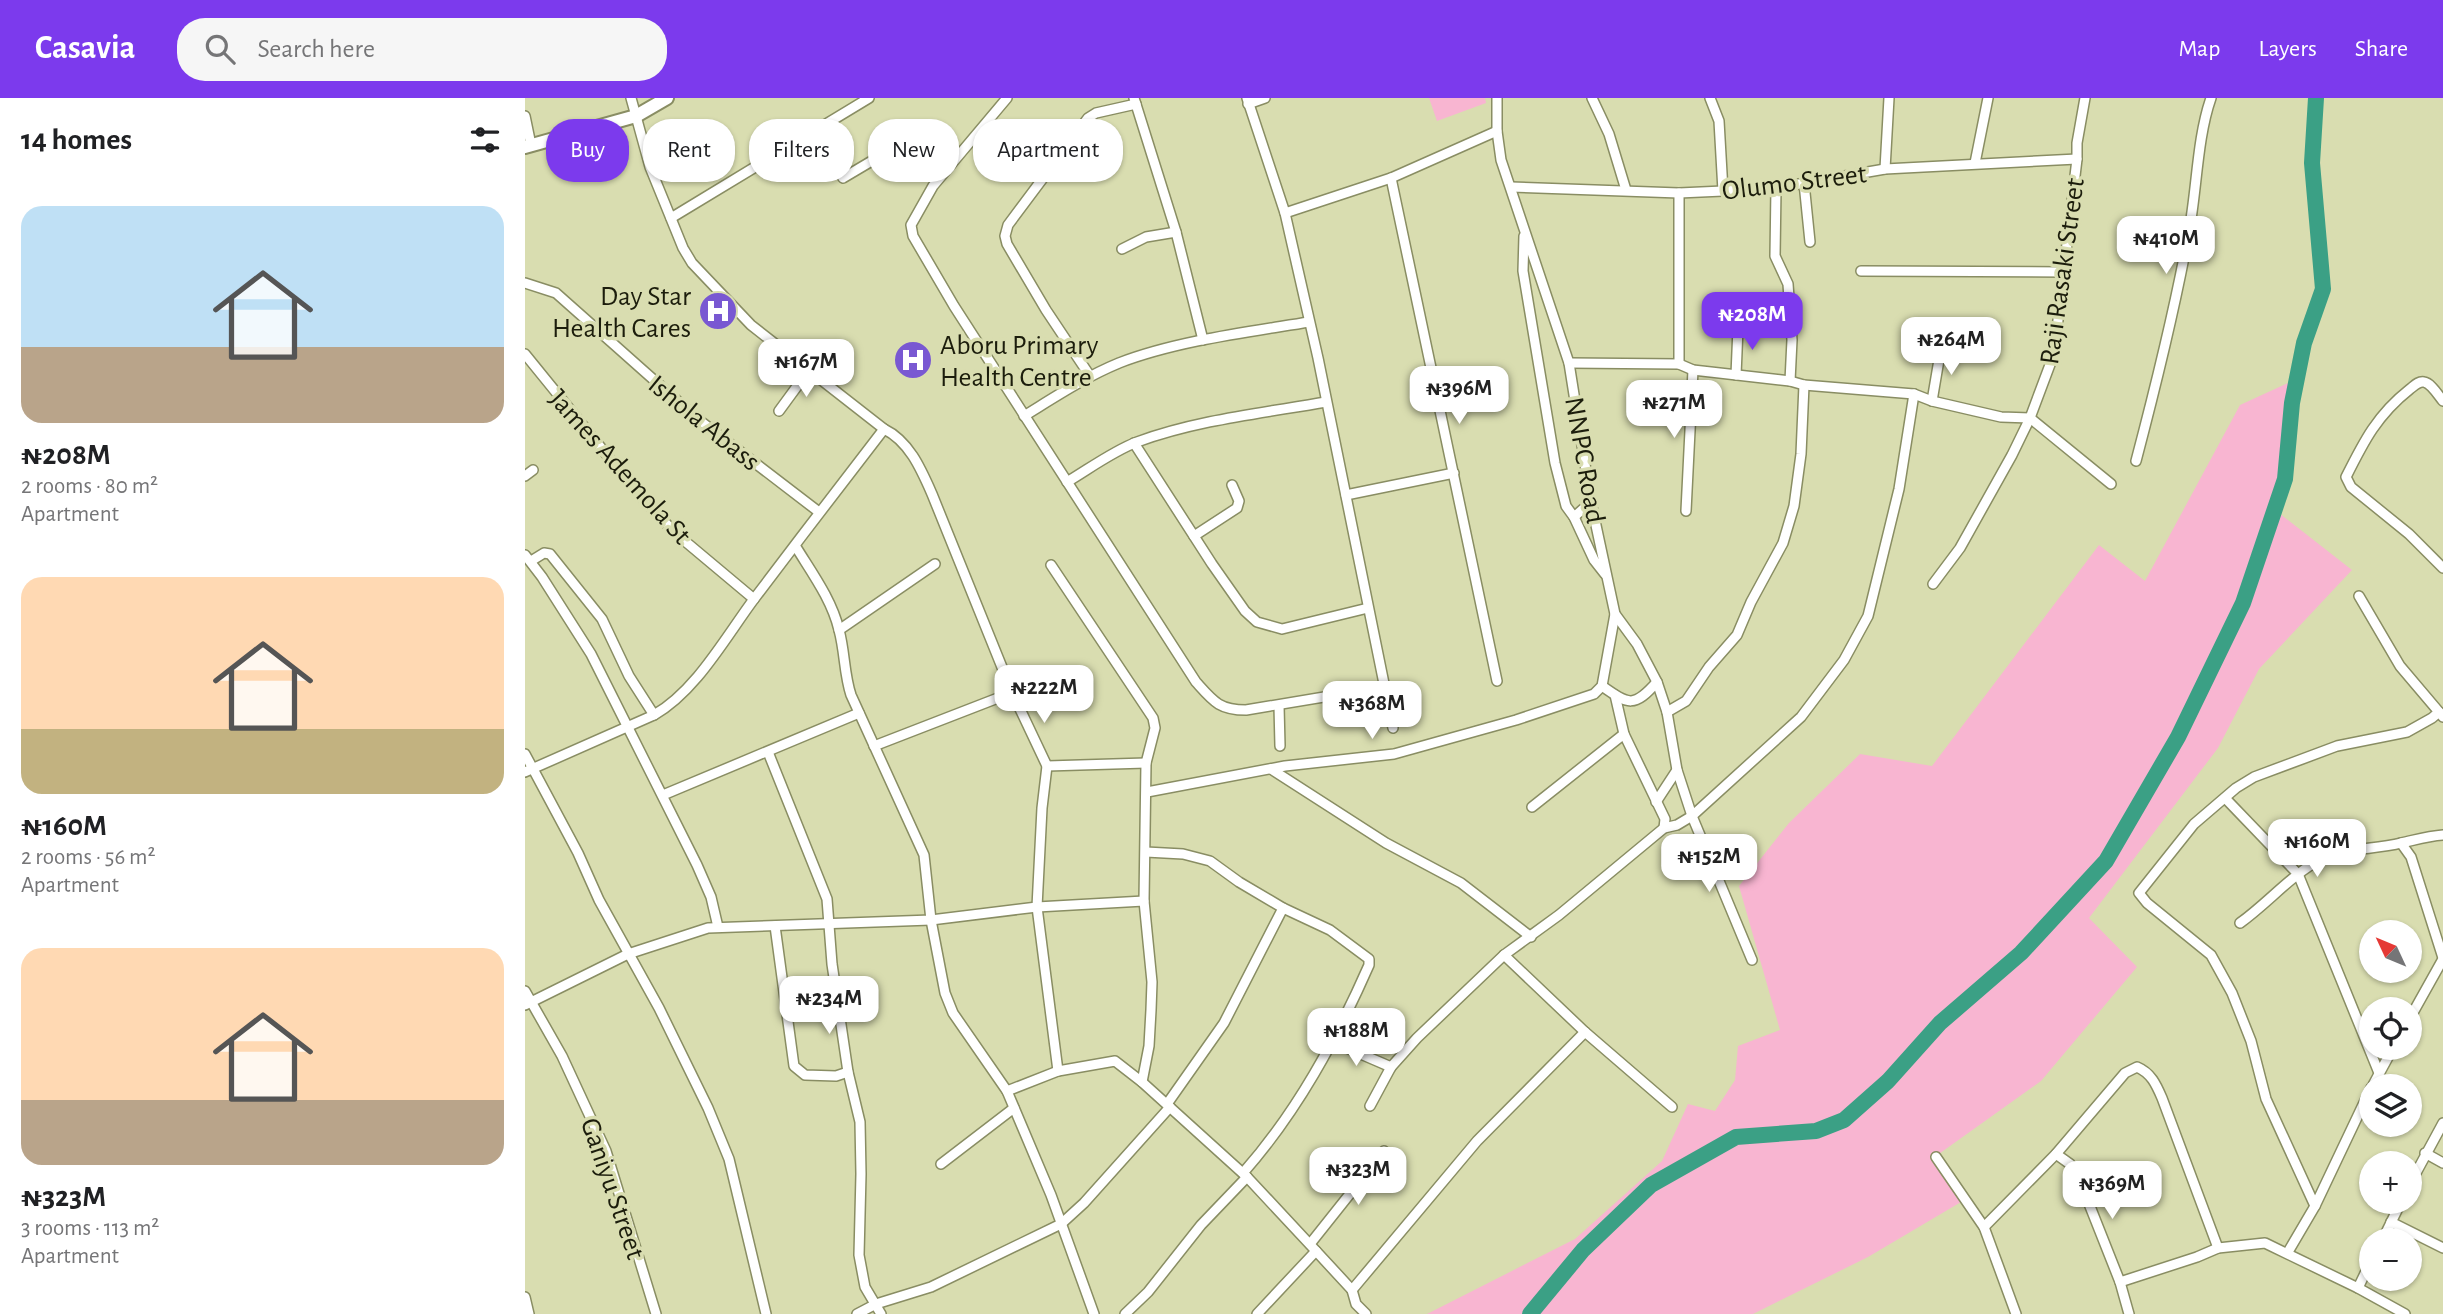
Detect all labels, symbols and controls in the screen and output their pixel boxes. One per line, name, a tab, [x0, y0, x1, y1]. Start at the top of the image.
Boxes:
search box	[177, 18, 667, 81]
icon: search	[201, 30, 239, 68]
text: Casavia	[35, 32, 135, 65]
text: Search here	[257, 36, 375, 62]
text: Map	[2178, 37, 2220, 61]
text: Layers	[2258, 37, 2317, 61]
text: Share	[2355, 37, 2408, 61]
chip: Buy	[546, 119, 629, 182]
chip: Rent	[643, 119, 735, 182]
chip: Filters	[749, 119, 854, 182]
chip: New	[868, 119, 959, 182]
chip: Apartment	[973, 119, 1123, 182]
icon: filters	[466, 121, 504, 159]
text: 14 homes	[21, 125, 132, 155]
street label: Olumo Street	[1720, 160, 1868, 206]
street label: Raji Rasaki Street	[2036, 176, 2090, 366]
pin: ₦410M	[2117, 216, 2215, 276]
text: ₦410M	[2133, 227, 2199, 250]
icon: home	[200, 252, 326, 378]
place label: Day Star Health Cares	[552, 283, 691, 343]
hospital icon: Day Star Health Cares	[697, 290, 739, 332]
pin: ₦208M	[1703, 292, 1801, 352]
text: ₦208M	[1718, 303, 1786, 326]
pin: ₦264M	[1902, 317, 2000, 377]
text: ₦264M	[1917, 328, 1985, 351]
place label: Aboru Primary Health Centre	[940, 332, 1098, 392]
hospital icon: Aboru Primary Health Centre	[892, 339, 934, 381]
pin: ₦167M	[757, 340, 855, 399]
text: ₦167M	[774, 350, 838, 373]
pin: ₦396M	[1410, 366, 1508, 426]
street label: Ishola Abass	[643, 370, 765, 477]
text: ₦396M	[1426, 377, 1492, 400]
pin: ₦271M	[1625, 380, 1723, 440]
street label: James Ademola St	[543, 385, 696, 550]
text: ₦271M	[1642, 391, 1706, 414]
street label: NNPC Road	[1559, 395, 1609, 526]
text: ₦208M	[21, 440, 111, 470]
text: 2 rooms · 80 m²	[21, 475, 158, 498]
text: Apartment	[21, 503, 119, 526]
icon: home	[200, 623, 326, 749]
pin: ₦222M	[995, 666, 1093, 725]
text: ₦222M	[1010, 676, 1078, 699]
pin: ₦368M	[1323, 682, 1421, 741]
text: ₦368M	[1339, 692, 1405, 715]
text: ₦160M	[21, 811, 107, 841]
pin: ₦160M	[2268, 820, 2366, 879]
text: ₦160M	[2284, 830, 2350, 853]
pin: ₦152M	[1660, 834, 1758, 894]
text: ₦152M	[1677, 845, 1741, 868]
text: 2 rooms · 56 m²	[21, 846, 155, 869]
text: Apartment	[21, 874, 119, 897]
north arrow	[2359, 920, 2422, 984]
map controls	[2359, 920, 2422, 1291]
pin: ₦234M	[780, 976, 878, 1036]
text: ₦234M	[796, 987, 862, 1010]
icon: home	[200, 994, 326, 1120]
button: locate	[2359, 997, 2422, 1060]
pin: ₦188M	[1307, 1009, 1405, 1068]
text: ₦188M	[1323, 1019, 1389, 1042]
button: layers	[2359, 1074, 2422, 1137]
street label: Ganiyu Street	[575, 1115, 649, 1263]
pin: ₦323M	[1309, 1148, 1407, 1207]
button: +	[2359, 1151, 2422, 1214]
text: ₦323M	[1325, 1158, 1391, 1181]
pin: ₦369M	[2063, 1162, 2161, 1221]
text: ₦369M	[2079, 1172, 2145, 1195]
text: ₦323M	[21, 1182, 106, 1212]
text: 3 rooms · 113 m²	[21, 1217, 159, 1240]
button: −	[2359, 1228, 2422, 1291]
text: Apartment	[21, 1245, 119, 1268]

